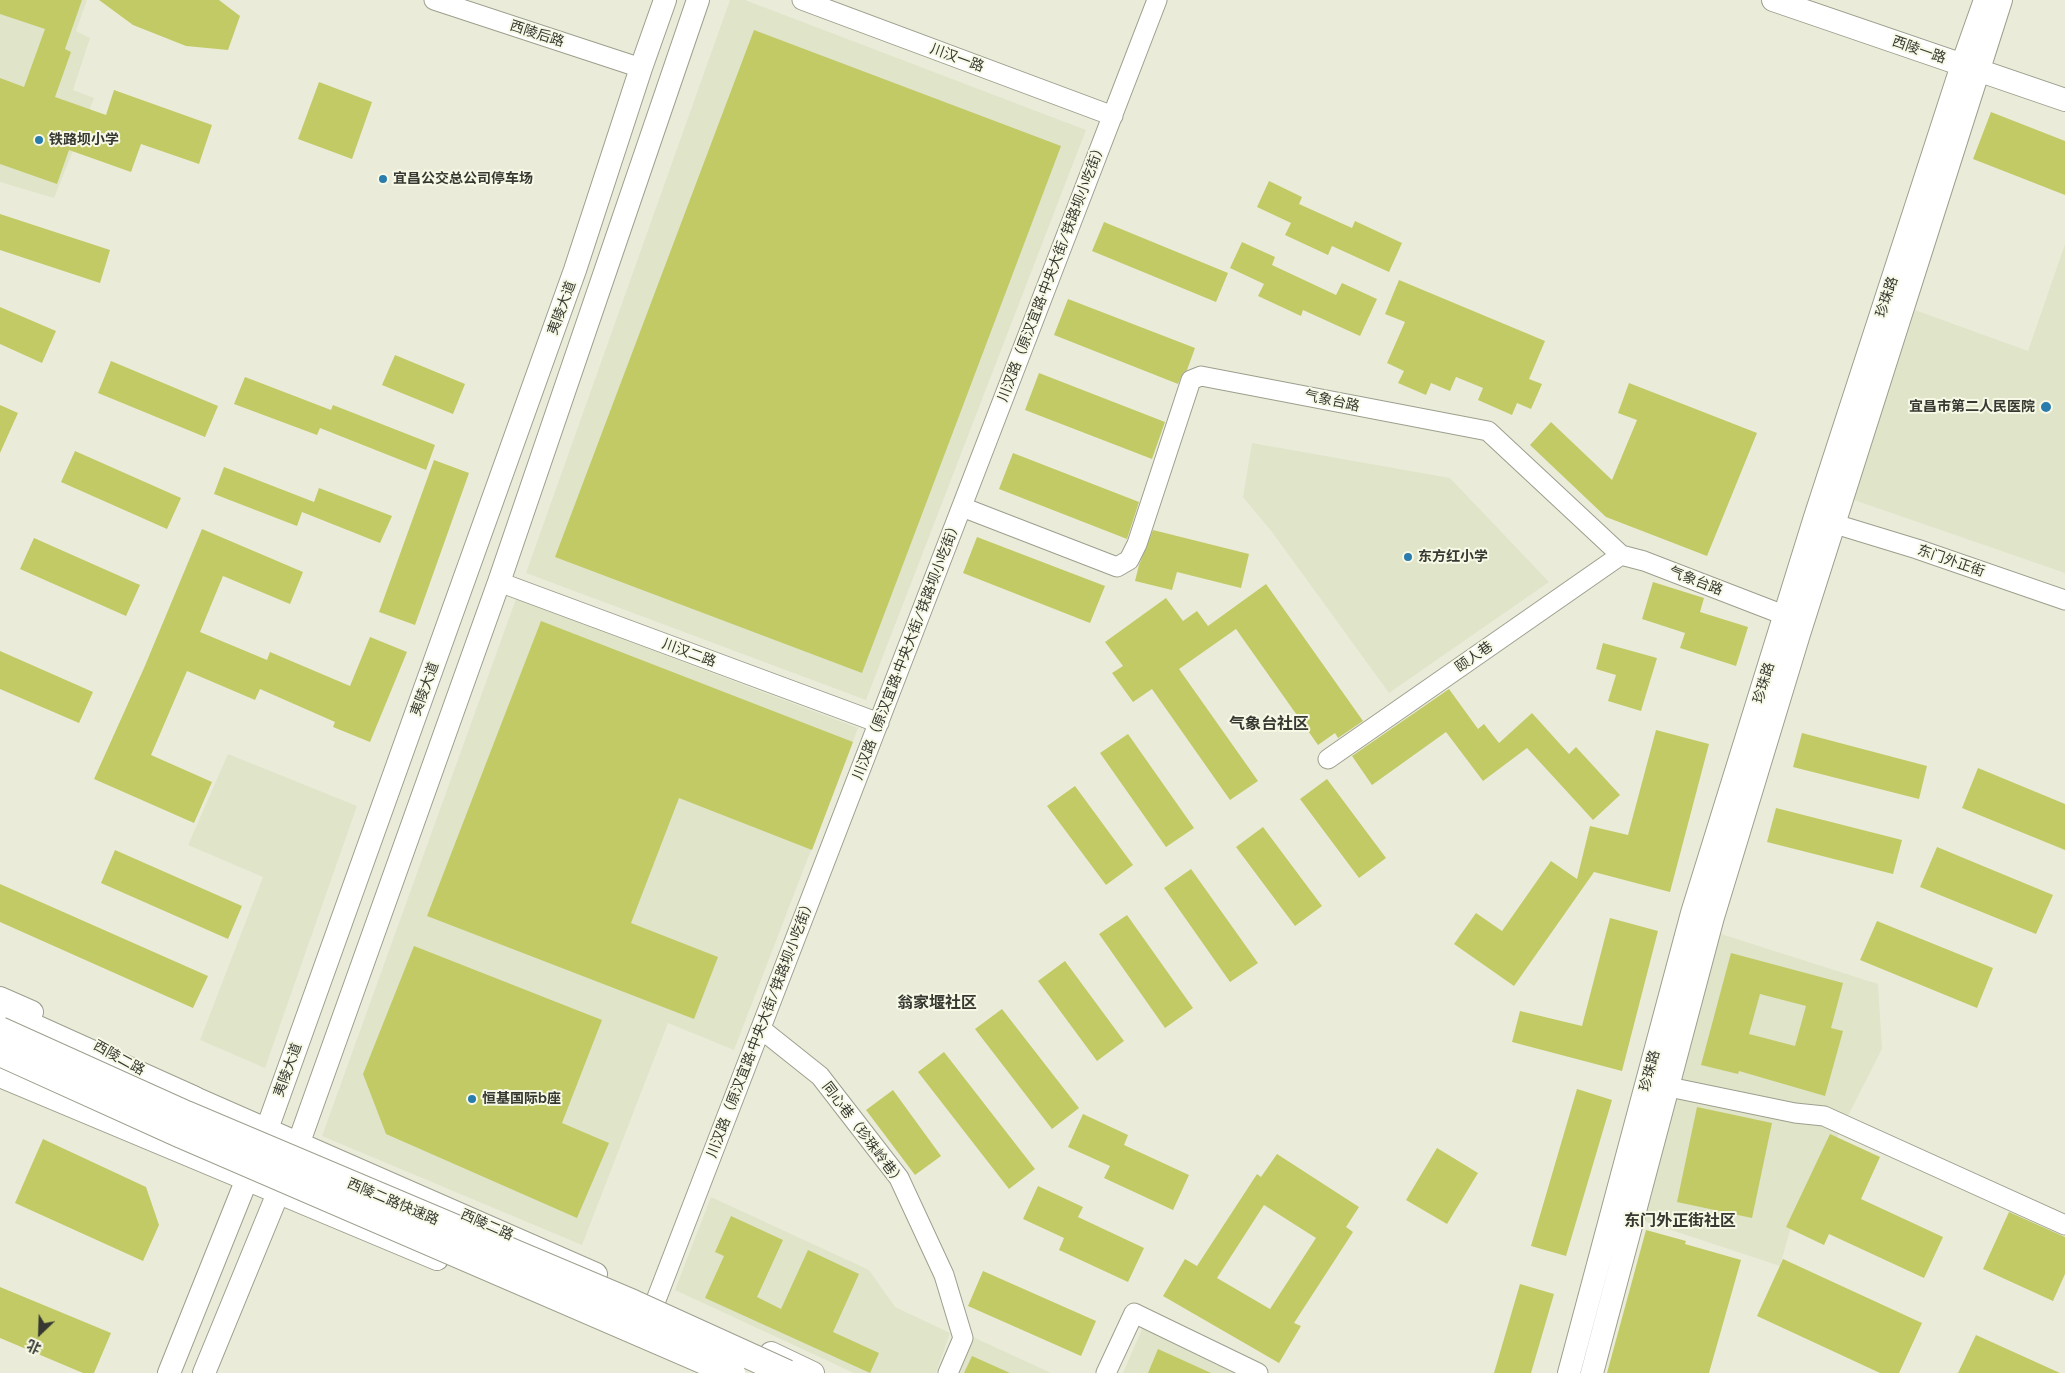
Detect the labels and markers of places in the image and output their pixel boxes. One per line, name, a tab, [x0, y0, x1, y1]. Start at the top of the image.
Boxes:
place label: 铁路坝小学	[49, 132, 119, 148]
marker: 铁路坝小学	[33, 134, 45, 146]
place label: 宜昌公交总公司停车场	[393, 171, 533, 187]
marker: 宜昌公交总公司停车场	[377, 173, 389, 185]
place label: 宜昌市第二人民医院	[1909, 399, 2035, 415]
marker: 宜昌市第二人民医院	[2039, 400, 2053, 414]
place label: 东方红小学	[1418, 549, 1488, 565]
marker: 东方红小学	[1402, 551, 1414, 563]
place label: 恒基国际b座	[482, 1091, 561, 1107]
marker: 恒基国际b座	[466, 1093, 478, 1105]

